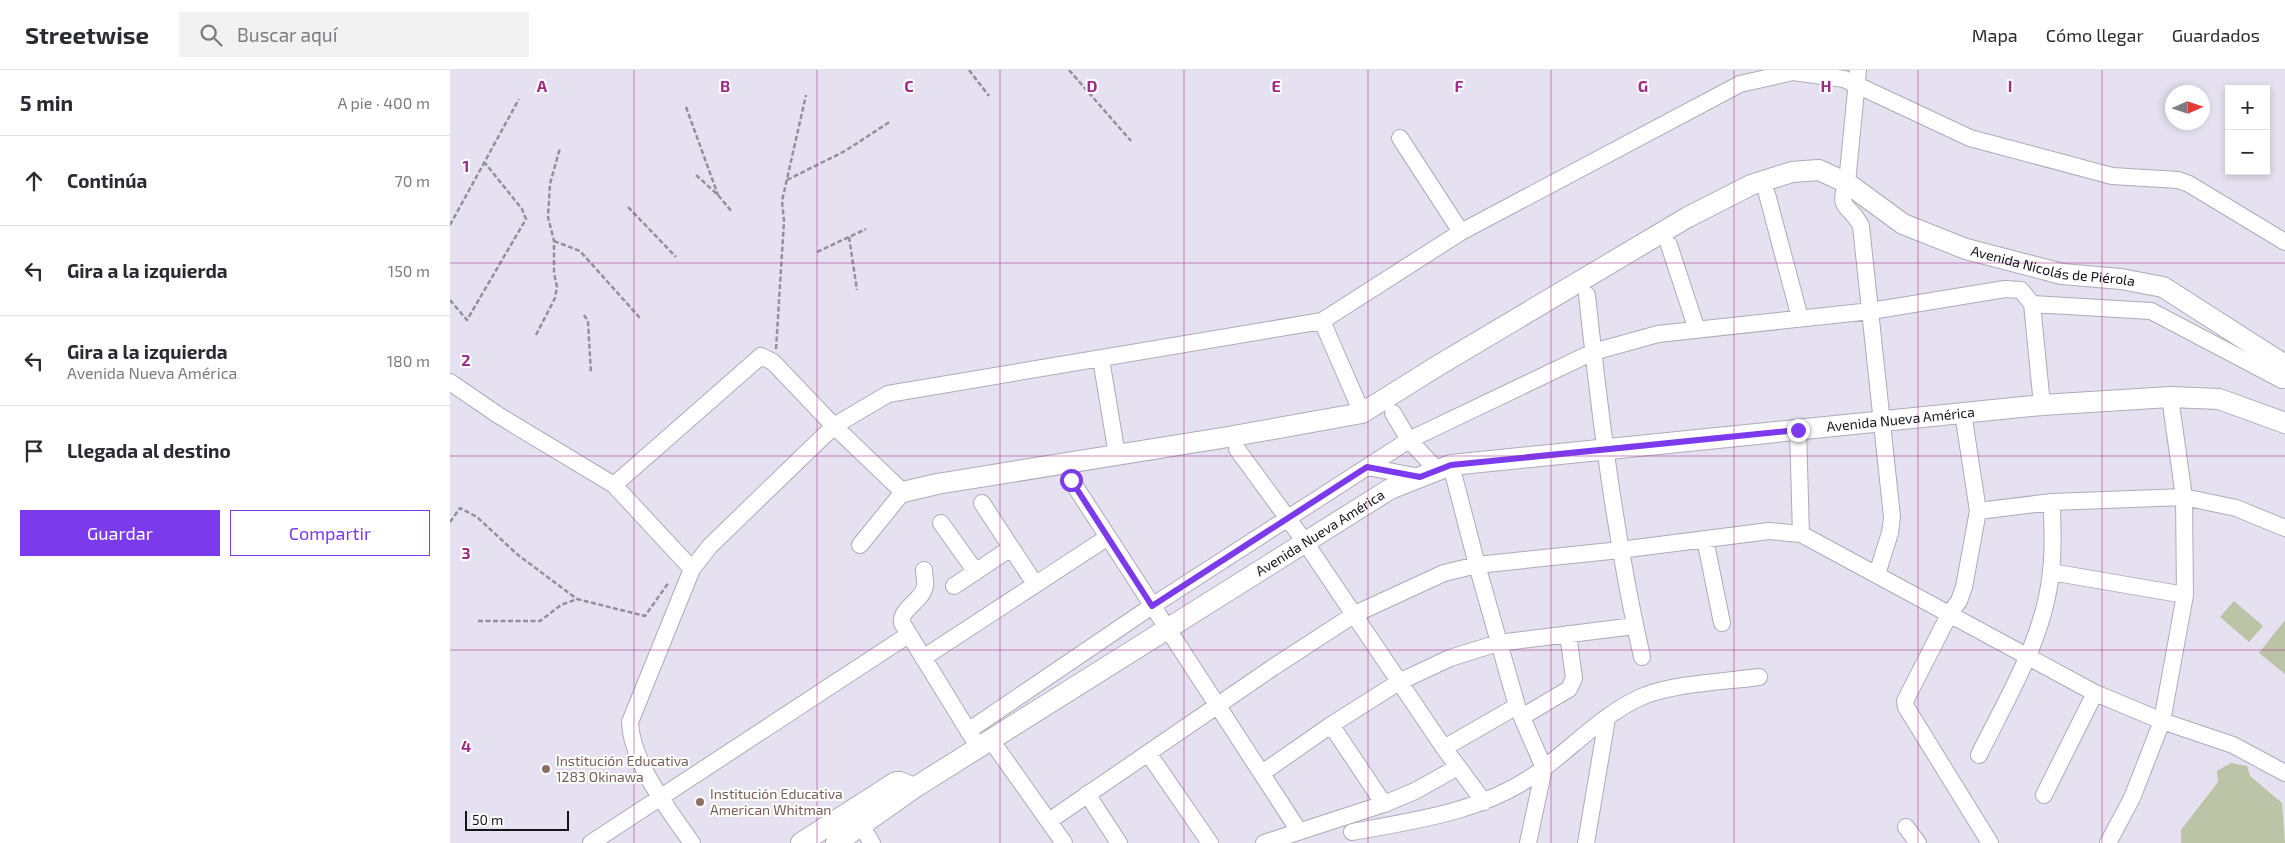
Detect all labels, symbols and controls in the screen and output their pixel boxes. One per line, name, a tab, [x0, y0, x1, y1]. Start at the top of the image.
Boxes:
search box	[179, 12, 529, 57]
text: Streetwise	[25, 20, 149, 49]
icon: search	[197, 21, 225, 49]
text: Buscar aquí	[237, 23, 337, 46]
text: Mapa	[1972, 24, 2018, 46]
text: Cómo llegar	[2046, 24, 2144, 46]
text: Guardados	[2172, 24, 2260, 46]
text: A	[537, 76, 548, 95]
text: B	[720, 76, 730, 95]
text: C	[904, 76, 914, 95]
text: D	[1087, 76, 1098, 95]
text: E	[1271, 76, 1281, 95]
text: F	[1455, 76, 1464, 95]
text: G	[1638, 76, 1648, 95]
text: H	[1820, 76, 1832, 95]
text: I	[2008, 76, 2012, 95]
north arrow	[2165, 85, 2210, 130]
map controls	[2225, 85, 2270, 175]
button: +	[2225, 85, 2270, 130]
text: 5 min	[20, 90, 73, 115]
text: A pie · 400 m	[337, 93, 430, 112]
button: −	[2225, 130, 2270, 175]
text: 1	[463, 156, 469, 175]
icon: ahead	[20, 167, 48, 195]
text: Continúa	[67, 169, 147, 192]
text: 70 m	[395, 171, 430, 190]
street label: Avenida Nicolás de Piérola	[1969, 242, 2137, 290]
icon: left	[20, 257, 48, 285]
text: Gira a la izquierda	[67, 259, 228, 282]
text: 150 m	[388, 261, 430, 280]
text: Gira a la izquierda	[67, 340, 228, 363]
icon: left	[20, 347, 48, 375]
text: 2	[461, 350, 471, 369]
text: 180 m	[387, 351, 430, 370]
text: Avenida Nueva América	[67, 363, 237, 382]
street label: Avenida Nueva América	[1825, 403, 1976, 435]
route end	[1787, 419, 1810, 442]
icon: arrive	[20, 437, 48, 465]
text: Llegada al destino	[67, 439, 231, 462]
route start	[1060, 469, 1083, 492]
street label: Avenida Nueva América	[1252, 486, 1387, 579]
button: Guardar	[20, 510, 220, 556]
button: Compartir	[230, 510, 430, 556]
text: 3	[461, 543, 471, 562]
text: 4	[461, 736, 471, 755]
place label: Institución Educativa 1283 Okinawa	[556, 752, 689, 785]
marker: Institución Educativa 1283 Okinawa	[540, 763, 552, 775]
place label: Institución Educativa American Whitman	[710, 785, 843, 818]
marker: Institución Educativa American Whitman	[694, 796, 706, 808]
scale bar	[465, 808, 569, 831]
text: 50 m	[472, 811, 503, 828]

